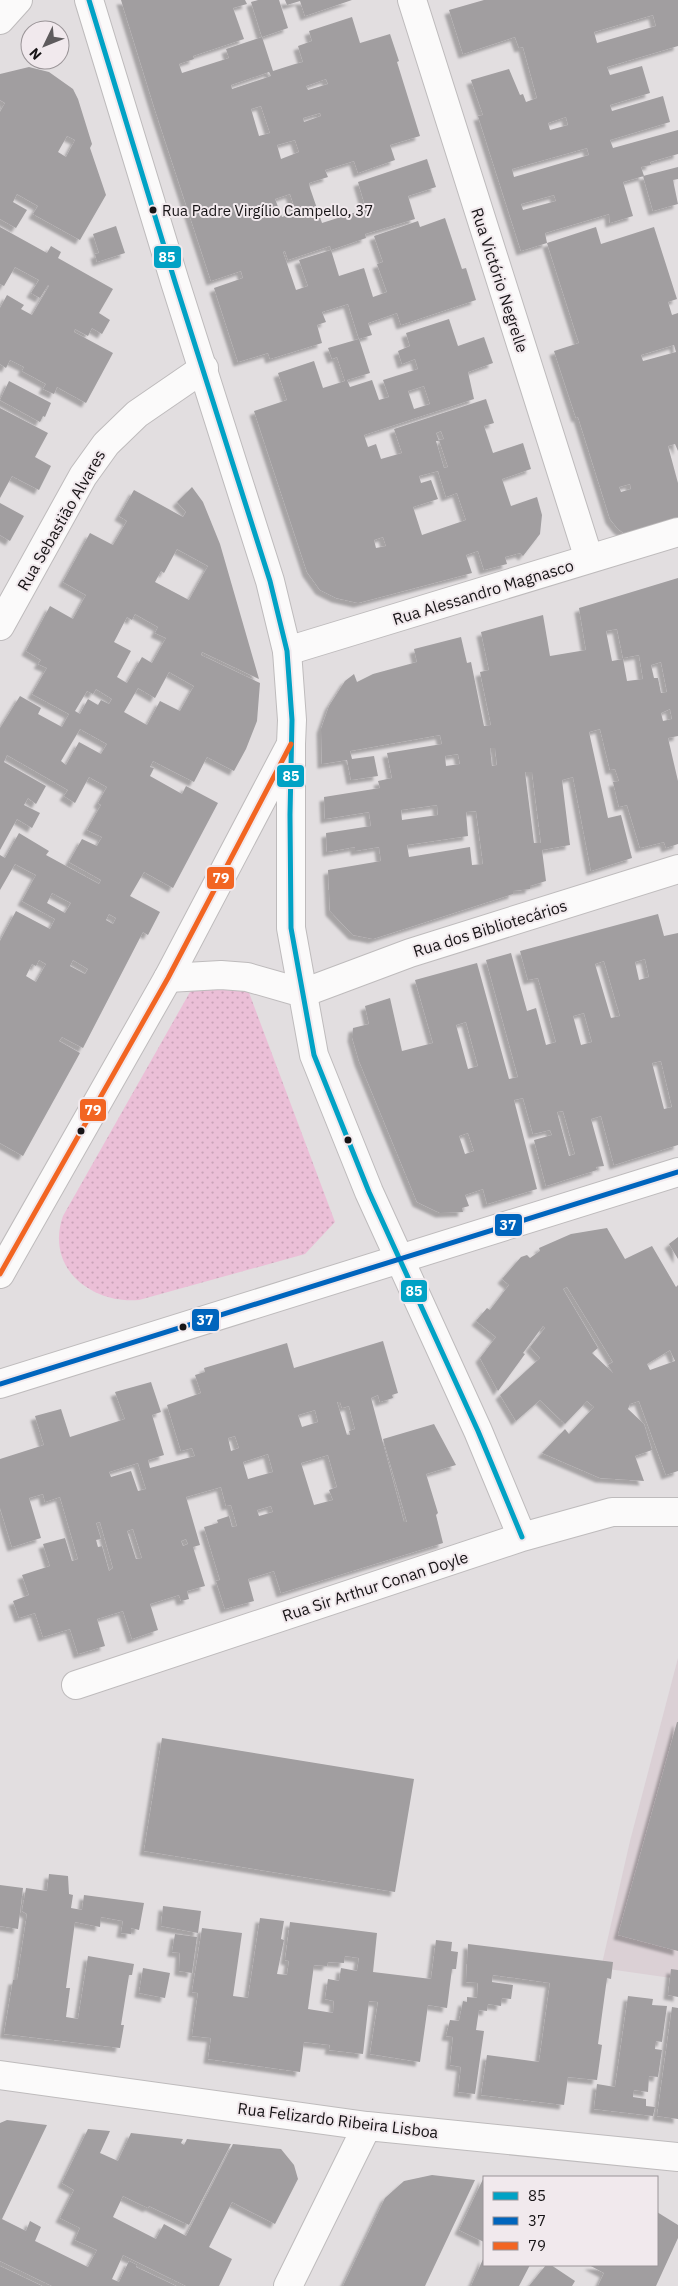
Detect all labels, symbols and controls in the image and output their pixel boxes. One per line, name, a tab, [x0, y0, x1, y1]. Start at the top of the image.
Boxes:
north arrow	[20, 20, 70, 70]
text: N	[25, 44, 46, 64]
place label: Rua Padre Virgílio Campello, 37	[162, 201, 373, 220]
marker: Rua Padre Virgílio Campello, 37	[148, 205, 158, 215]
street label: Rua Victório Negrelle	[467, 205, 533, 355]
line badge: 85	[153, 245, 182, 269]
text: 85	[159, 248, 175, 266]
street label: Rua Sebastião Alvares	[13, 446, 109, 594]
street label: Rua Alessandro Magnasco	[390, 555, 576, 629]
line badge: 85	[276, 764, 305, 788]
text: 85	[283, 767, 299, 785]
line badge: 79	[206, 866, 235, 890]
text: 79	[213, 869, 229, 887]
street label: Rua dos Bibliotecários	[411, 895, 569, 961]
line badge: 79	[79, 1098, 107, 1122]
text: 79	[85, 1101, 101, 1119]
unlabelled marker	[76, 1126, 86, 1136]
unlabelled marker	[343, 1135, 353, 1145]
line badge: 37	[494, 1213, 523, 1237]
text: 37	[500, 1216, 516, 1234]
line badge: 85	[400, 1279, 428, 1303]
text: 85	[406, 1282, 422, 1300]
line badge: 37	[191, 1308, 220, 1332]
text: 37	[197, 1311, 213, 1329]
unlabelled marker	[178, 1322, 188, 1332]
street label: Rua Sir Arthur Conan Doyle	[279, 1546, 471, 1626]
street label: Rua Felizardo Ribeira Lisboa	[236, 2098, 440, 2142]
legend	[483, 2176, 658, 2266]
text: 85	[528, 2186, 546, 2205]
text: 37	[528, 2211, 546, 2230]
text: 79	[528, 2236, 546, 2255]

